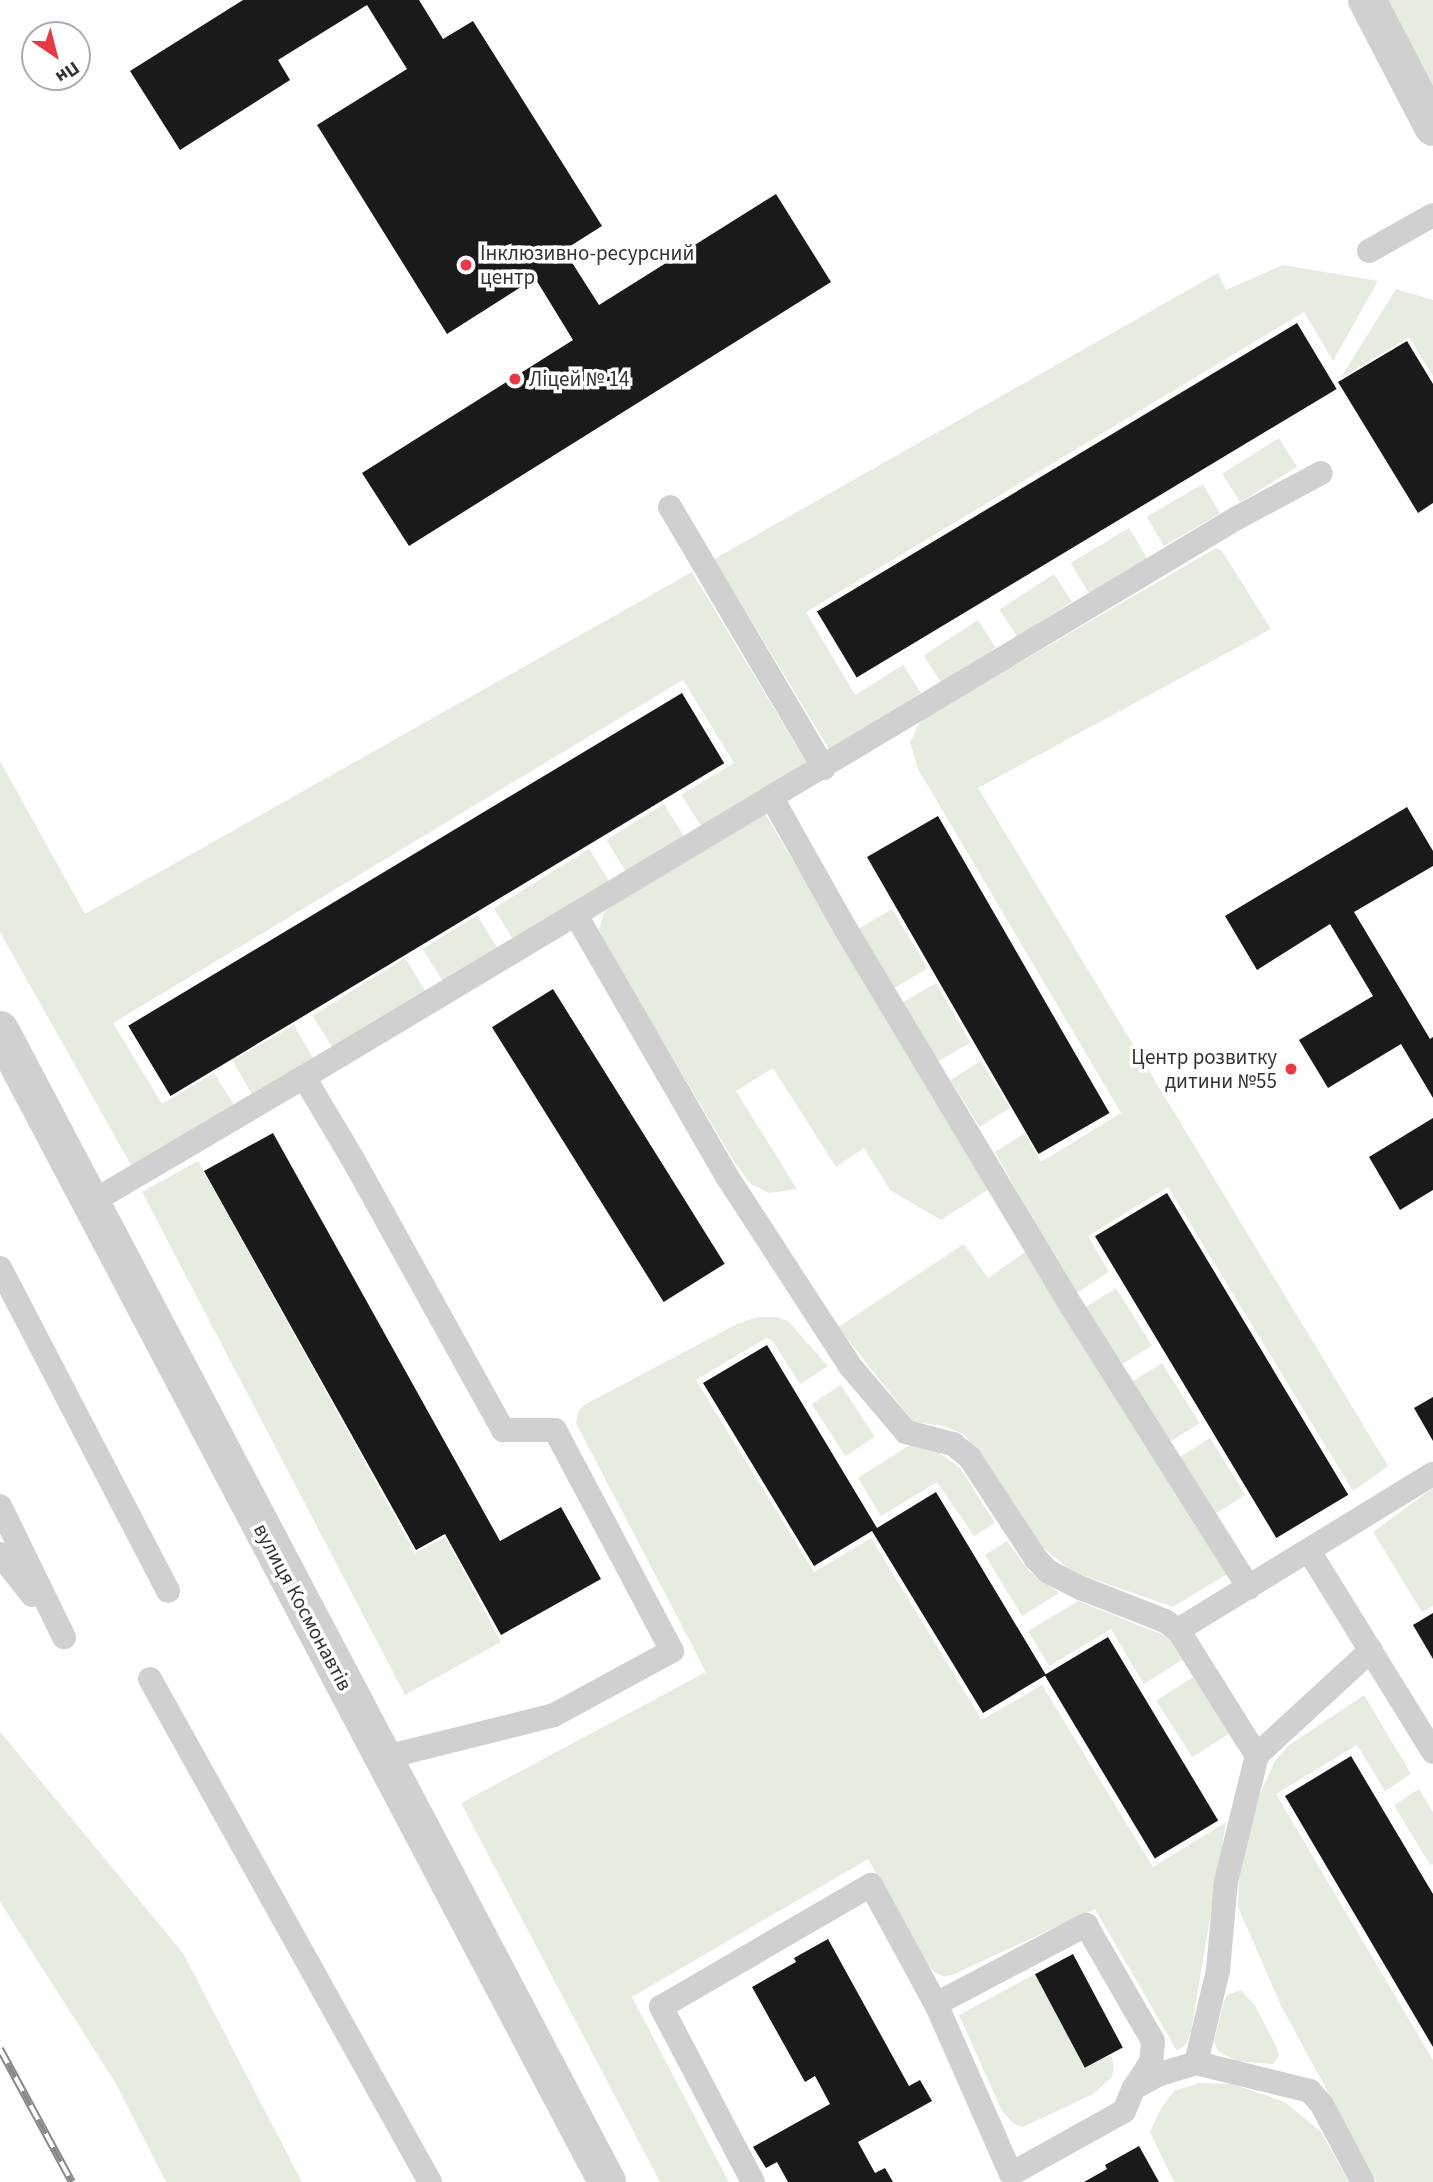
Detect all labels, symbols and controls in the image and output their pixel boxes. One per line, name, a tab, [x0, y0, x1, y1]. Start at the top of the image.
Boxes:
north arrow	[21, 21, 91, 91]
text: Пн	[50, 54, 85, 90]
place label: Інклюзивно-ресурсний центр	[480, 240, 694, 290]
marker: Інклюзивно-ресурсний центр	[458, 257, 474, 273]
place label: Ліцей № 14	[529, 366, 629, 392]
marker: Ліцей № 14	[507, 371, 523, 387]
place label: Центр розвитку дитини №55	[1131, 1044, 1277, 1094]
marker: Центр розвитку дитини №55	[1283, 1061, 1299, 1077]
street label: вулиця Космонавтів	[248, 1519, 358, 1695]

